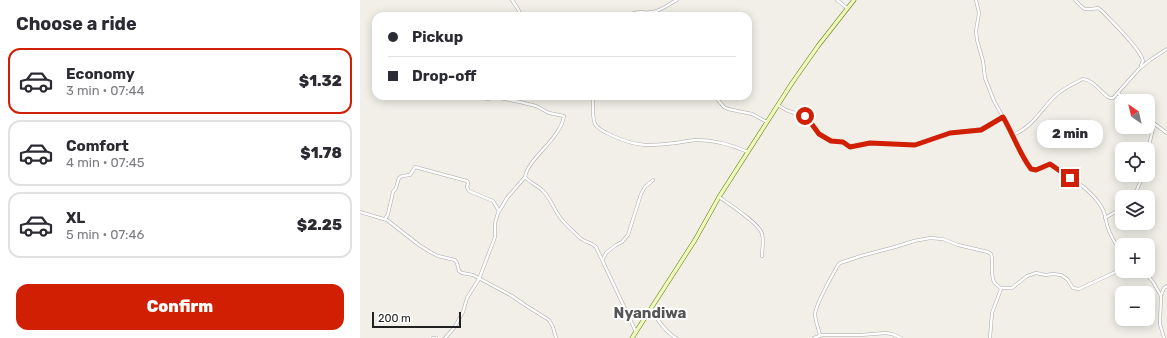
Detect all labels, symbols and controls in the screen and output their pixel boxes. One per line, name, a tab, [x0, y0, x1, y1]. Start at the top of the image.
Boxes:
text: Choose a ride	[16, 13, 137, 35]
text: Pickup	[412, 28, 463, 46]
icon: car	[18, 63, 54, 99]
text: Economy	[66, 65, 135, 83]
text: Drop-off	[412, 67, 476, 85]
text: $1.32	[299, 72, 342, 90]
text: 3 min · 07:44	[66, 83, 145, 98]
north arrow	[1115, 94, 1155, 134]
map controls	[1115, 94, 1155, 326]
route start	[796, 107, 814, 125]
callout: 2 min	[1037, 120, 1103, 148]
text: 2 min	[1052, 126, 1088, 141]
icon: car	[18, 135, 54, 171]
text: Comfort	[66, 137, 129, 155]
button: locate	[1115, 142, 1155, 182]
text: $1.78	[300, 144, 342, 162]
text: 4 min · 07:45	[66, 155, 145, 170]
route end	[1061, 169, 1079, 187]
button: layers	[1115, 190, 1155, 230]
icon: car	[18, 207, 54, 243]
text: XL	[66, 209, 85, 227]
text: $2.25	[297, 216, 342, 234]
text: 5 min · 07:46	[66, 227, 144, 242]
button: +	[1115, 238, 1155, 278]
button: Confirm	[16, 284, 344, 330]
button: −	[1115, 286, 1155, 326]
district label: Nyandiwa	[614, 304, 687, 322]
scale bar	[372, 310, 461, 329]
text: 200 m	[378, 312, 411, 325]

